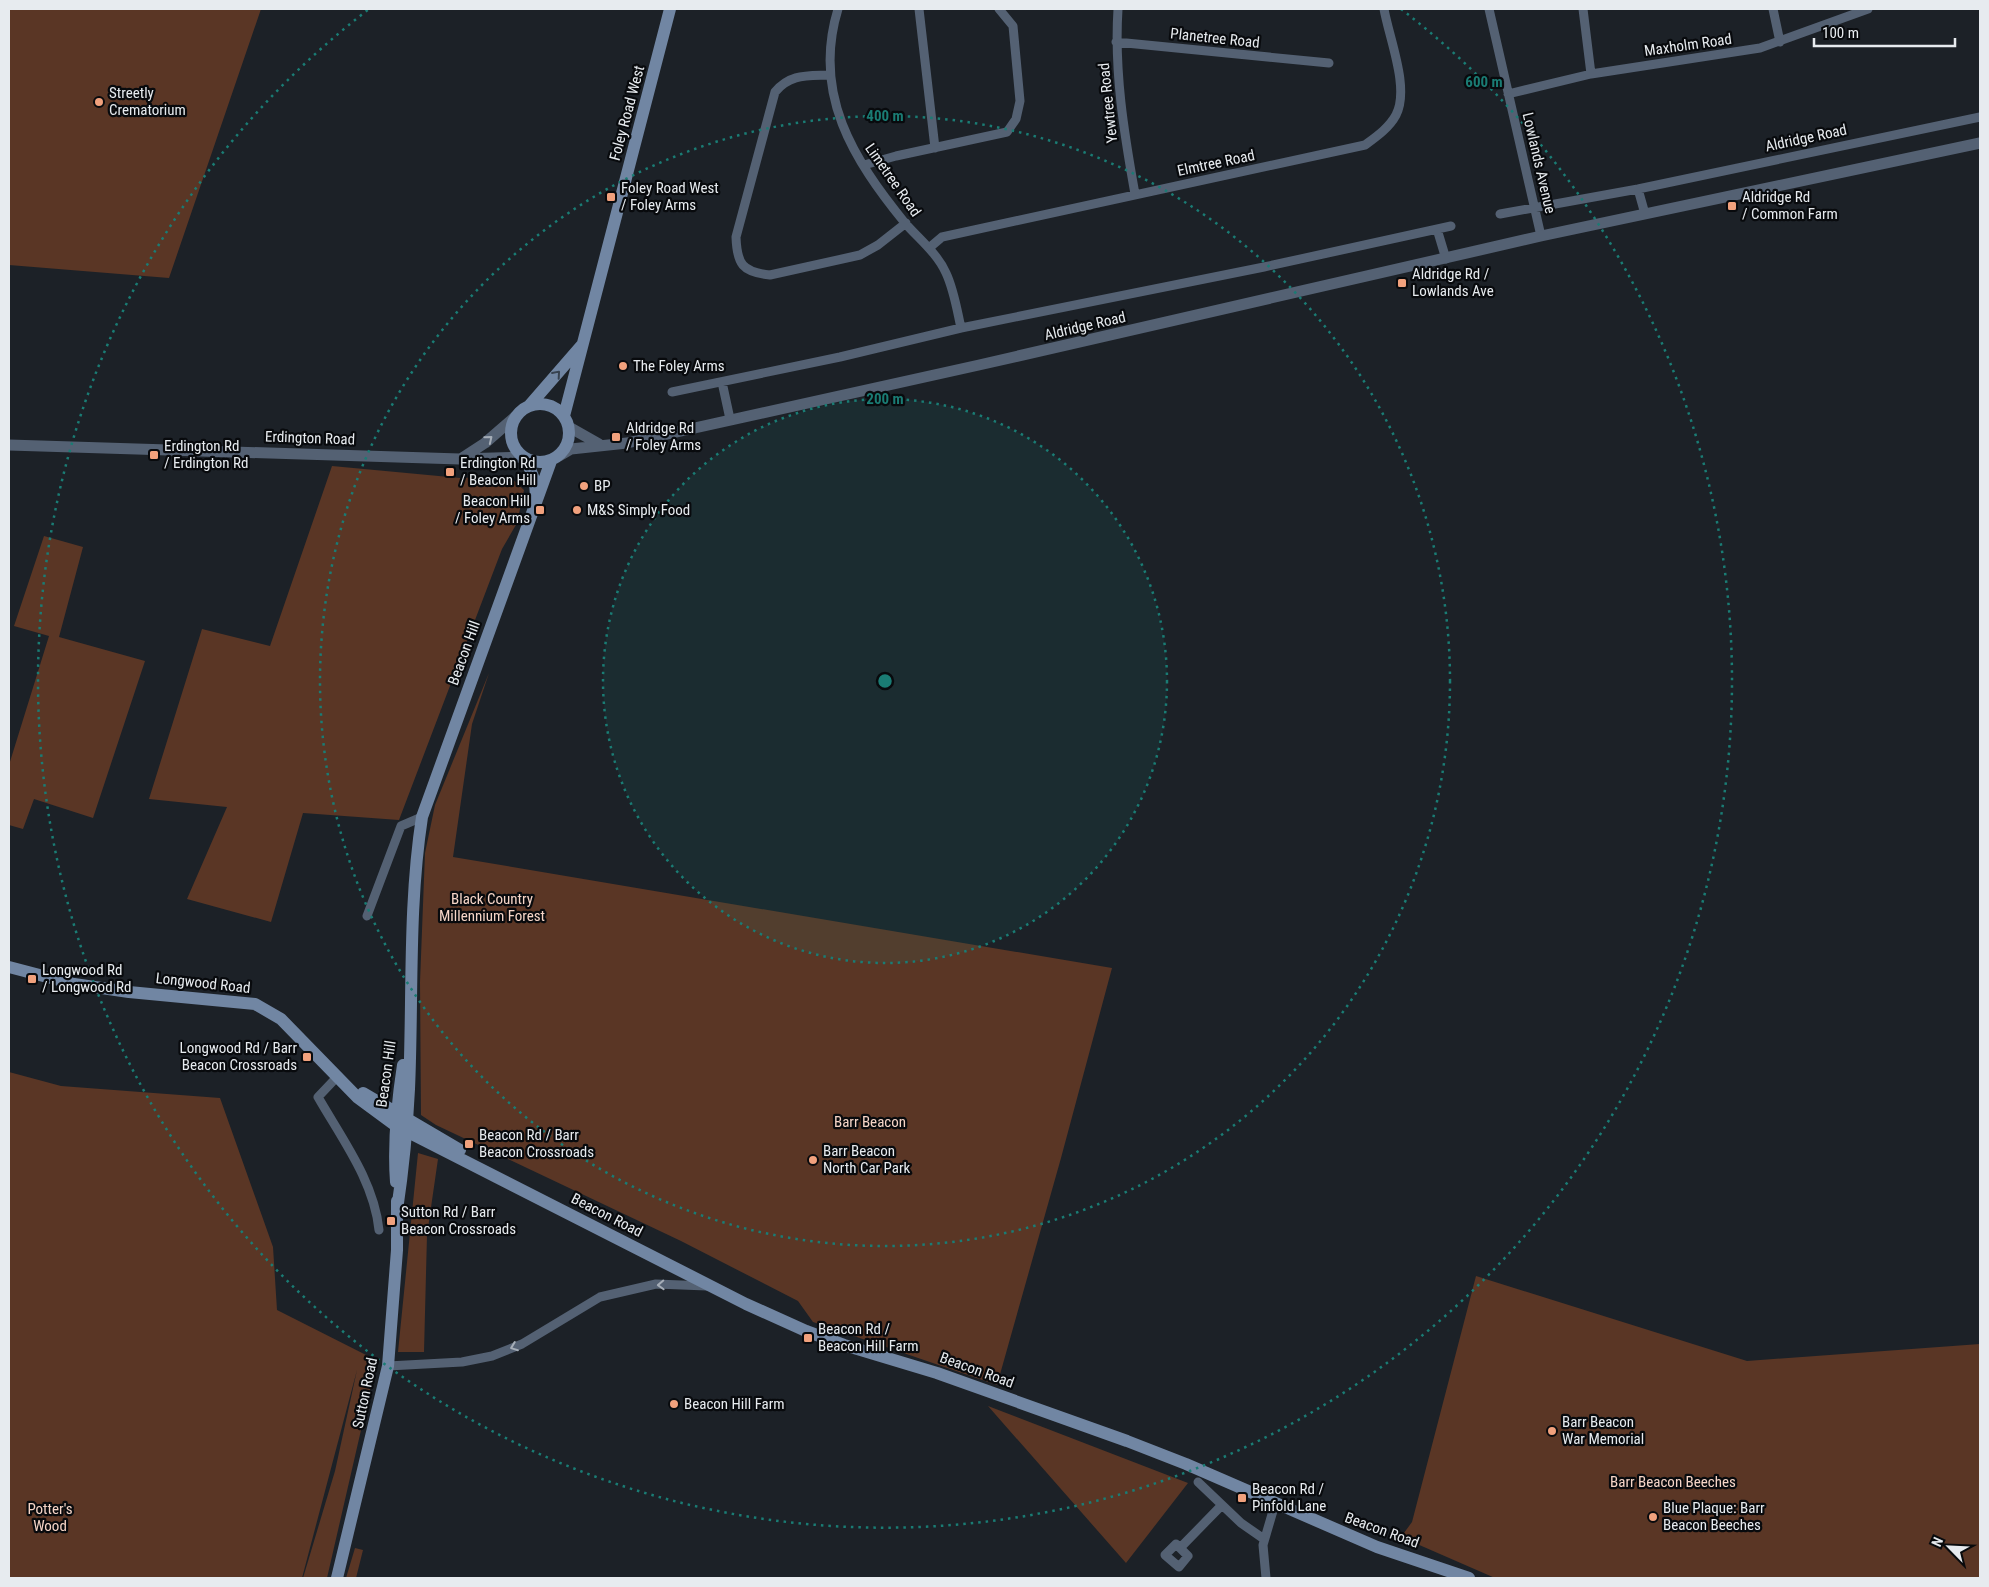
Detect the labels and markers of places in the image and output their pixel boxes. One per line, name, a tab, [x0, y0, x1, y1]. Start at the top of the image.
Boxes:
place label: Streetly Crematorium	[109, 84, 186, 119]
marker: Streetly Crematorium	[93, 96, 105, 108]
place label: Foley Road West / Foley Arms	[621, 179, 719, 214]
place label: Aldridge Rd / Common Farm	[1742, 188, 1838, 223]
marker: Foley Road West / Foley Arms	[605, 191, 617, 203]
marker: Aldridge Rd / Common Farm	[1726, 200, 1738, 212]
place label: Aldridge Rd / Lowlands Ave	[1412, 265, 1494, 300]
marker: Aldridge Rd / Lowlands Ave	[1396, 277, 1408, 289]
place label: The Foley Arms	[633, 357, 725, 375]
marker: The Foley Arms	[617, 360, 629, 372]
place label: Aldridge Rd / Foley Arms	[626, 419, 701, 454]
marker: Aldridge Rd / Foley Arms	[610, 431, 622, 443]
place label: Erdington Rd / Erdington Rd	[164, 437, 248, 472]
marker: Erdington Rd / Erdington Rd	[148, 449, 160, 461]
place label: Erdington Rd / Beacon Hill	[460, 454, 536, 489]
marker: Erdington Rd / Beacon Hill	[444, 466, 456, 478]
place label: BP	[594, 477, 611, 495]
marker: BP	[578, 480, 590, 492]
place label: Beacon Hill / Foley Arms	[455, 492, 530, 527]
place label: M&S Simply Food	[587, 501, 690, 519]
marker: Beacon Hill / Foley Arms	[534, 504, 546, 516]
marker: M&S Simply Food	[571, 504, 583, 516]
centre of rings	[876, 672, 894, 690]
place label: Longwood Rd / Longwood Rd	[42, 961, 131, 996]
marker: Longwood Rd / Longwood Rd	[26, 973, 38, 985]
place label: Longwood Rd / Barr Beacon Crossroads	[180, 1039, 297, 1074]
marker: Longwood Rd / Barr Beacon Crossroads	[301, 1051, 313, 1063]
place label: Beacon Rd / Barr Beacon Crossroads	[479, 1126, 594, 1161]
marker: Beacon Rd / Barr Beacon Crossroads	[463, 1138, 475, 1150]
place label: Barr Beacon North Car Park	[823, 1142, 911, 1177]
marker: Barr Beacon North Car Park	[807, 1154, 819, 1166]
place label: Sutton Rd / Barr Beacon Crossroads	[401, 1203, 516, 1238]
marker: Sutton Rd / Barr Beacon Crossroads	[385, 1215, 397, 1227]
place label: Beacon Rd / Beacon Hill Farm	[818, 1320, 919, 1355]
marker: Beacon Rd / Beacon Hill Farm	[802, 1332, 814, 1344]
place label: Beacon Hill Farm	[684, 1395, 785, 1413]
marker: Beacon Hill Farm	[668, 1398, 680, 1410]
place label: Barr Beacon War Memorial	[1562, 1413, 1644, 1448]
marker: Barr Beacon War Memorial	[1546, 1425, 1558, 1437]
place label: Beacon Rd / Pinfold Lane	[1252, 1480, 1326, 1515]
marker: Beacon Rd / Pinfold Lane	[1236, 1492, 1248, 1504]
place label: Blue Plaque: Barr Beacon Beeches	[1663, 1499, 1765, 1534]
marker: Blue Plaque: Barr Beacon Beeches	[1647, 1511, 1659, 1523]

